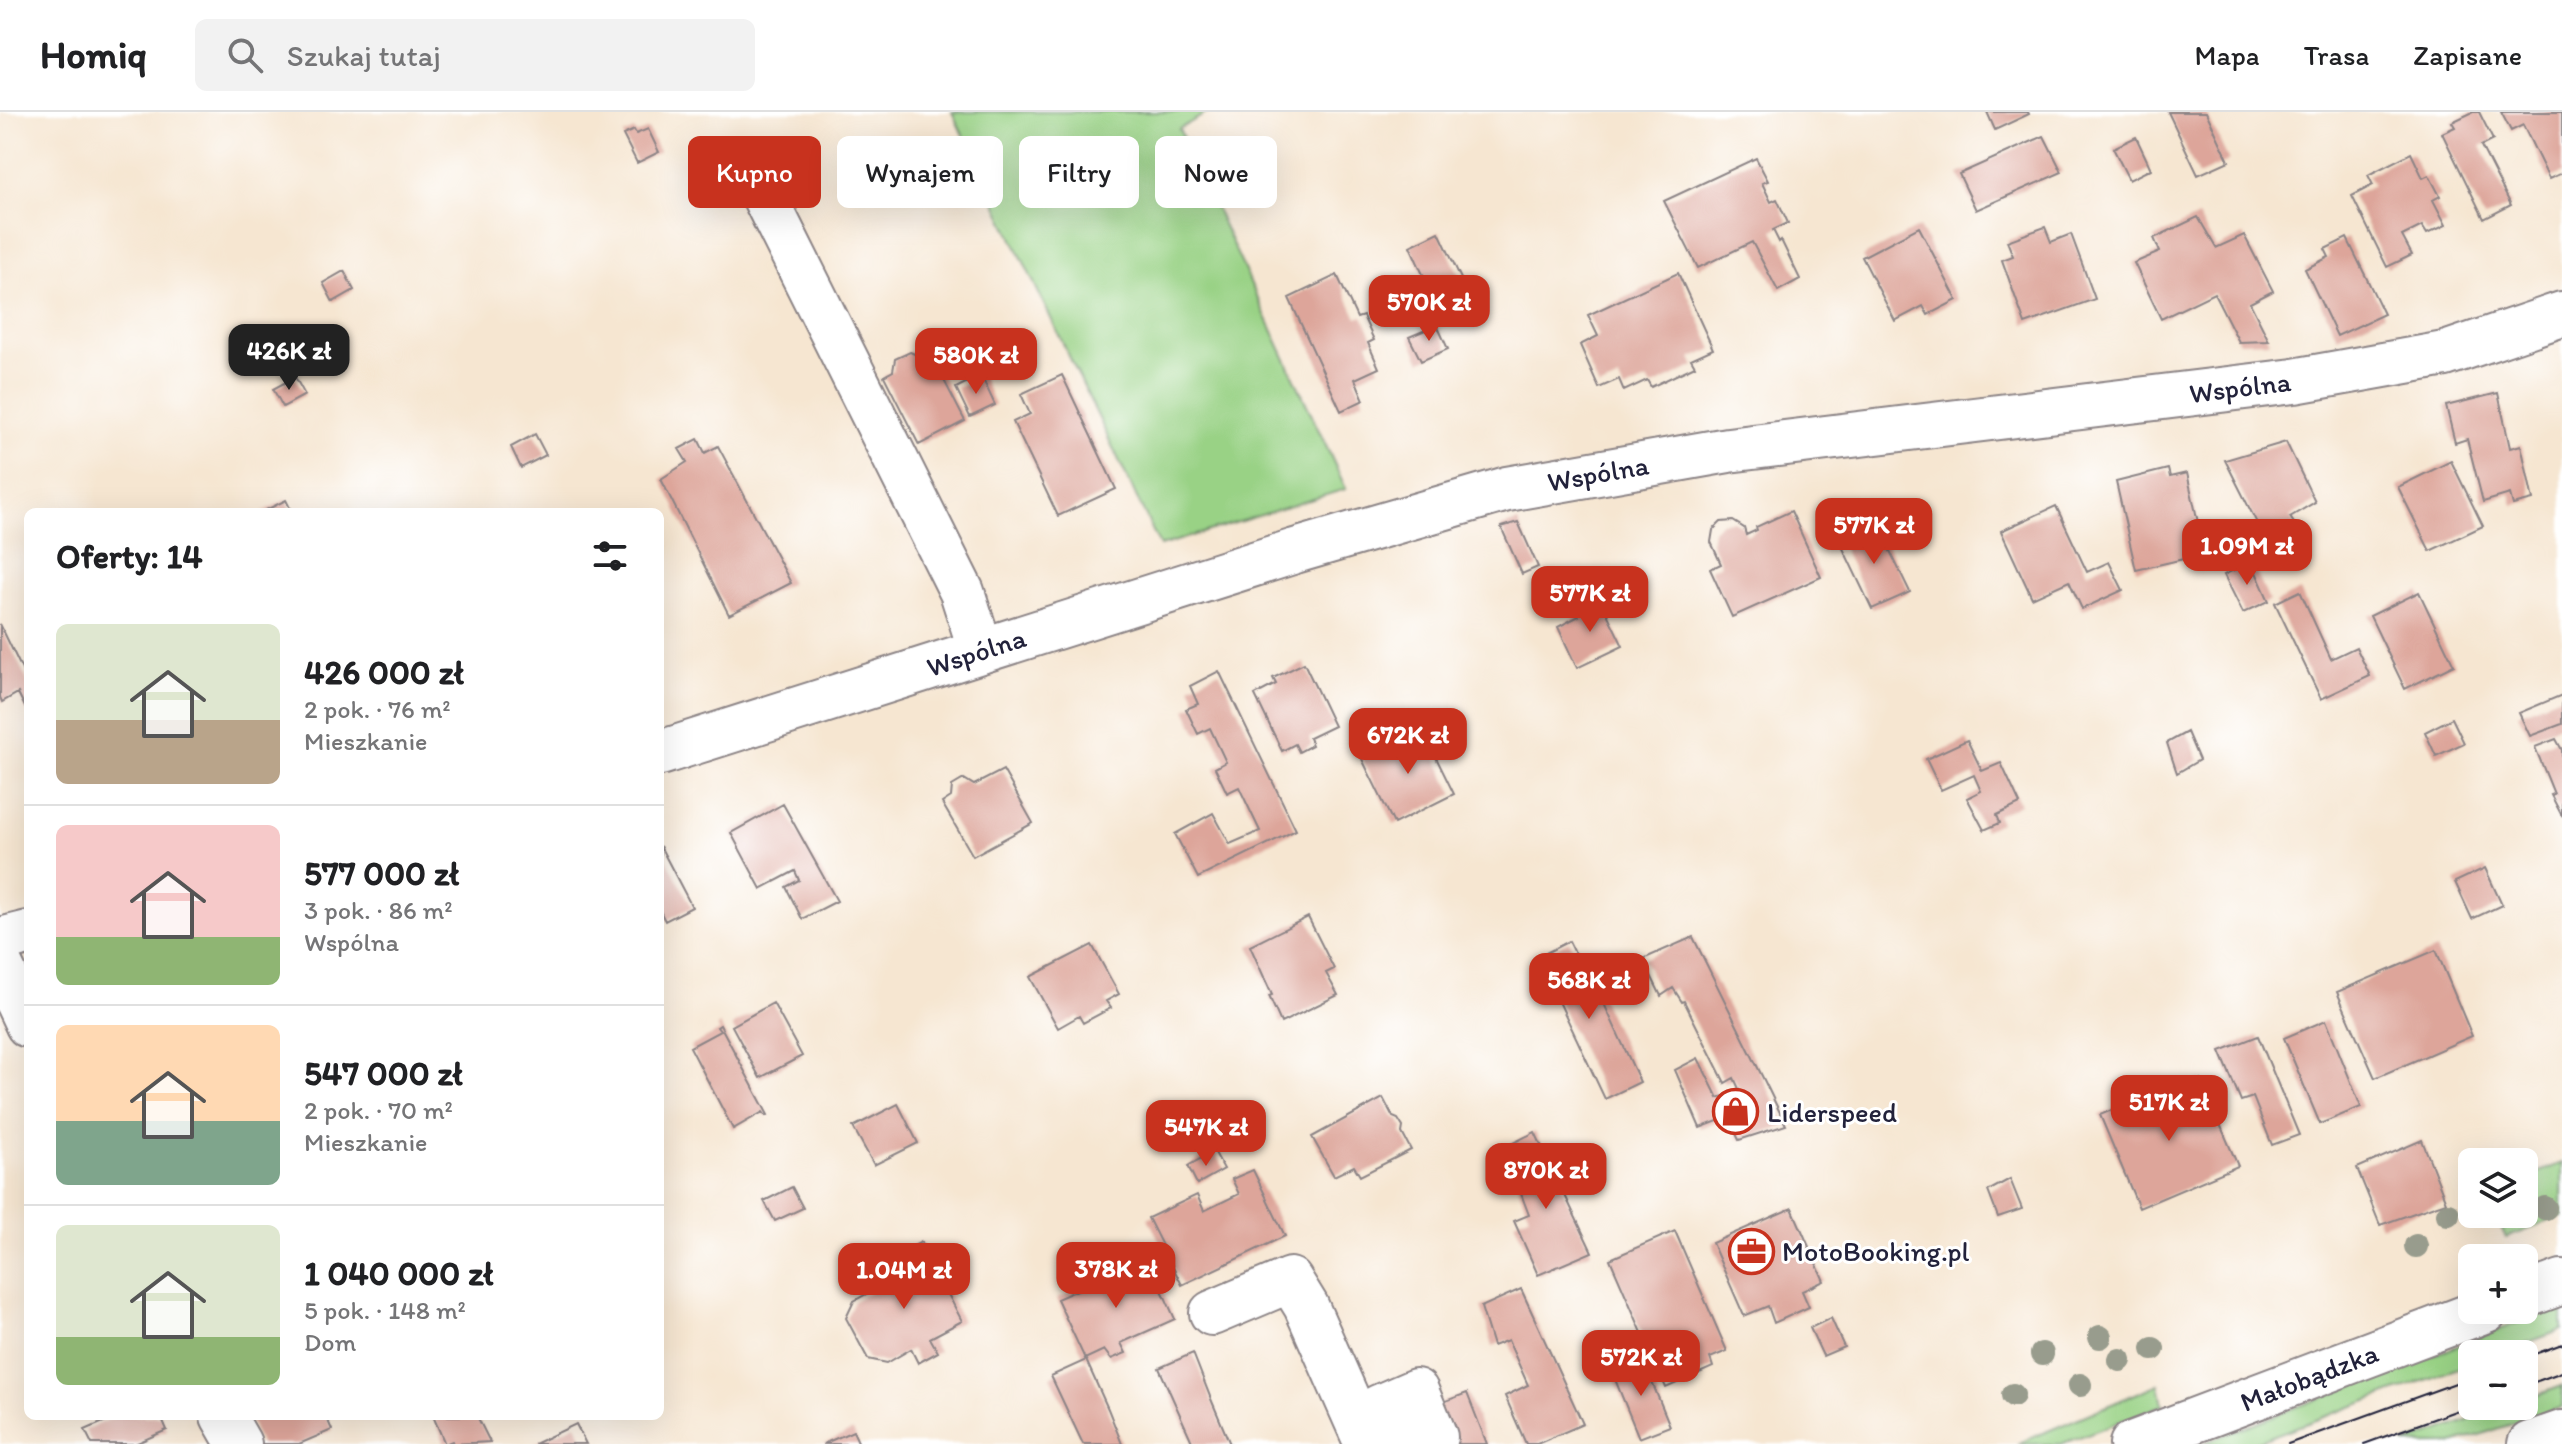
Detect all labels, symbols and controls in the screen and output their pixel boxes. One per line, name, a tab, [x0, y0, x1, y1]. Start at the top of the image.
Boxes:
search box	[195, 19, 755, 91]
text: Homiq	[40, 32, 147, 78]
icon: search	[223, 33, 267, 77]
text: Szukaj tutaj	[287, 37, 441, 74]
text: Mapa	[2194, 38, 2260, 72]
text: Trasa	[2304, 38, 2369, 72]
text: Zapisane	[2413, 38, 2522, 72]
chip: Kupno	[688, 136, 821, 208]
chip: Wynajem	[837, 136, 1003, 208]
chip: Filtry	[1019, 136, 1139, 208]
chip: Nowe	[1155, 136, 1277, 208]
pin: 570K zł	[1355, 275, 1503, 343]
text: 570K zł	[1387, 285, 1471, 317]
pin: 426K zł	[215, 324, 363, 392]
pin: 580K zł	[902, 328, 1050, 396]
text: 426K zł	[246, 334, 332, 366]
text: 580K zł	[933, 338, 1019, 370]
street label: Wspólna	[2187, 364, 2293, 410]
street label: Wspólna	[1545, 447, 1652, 499]
pin: 577K zł	[1800, 498, 1948, 566]
text: 577K zł	[1833, 508, 1915, 540]
pin: 1.09M zł	[2164, 519, 2330, 587]
text: 1.09M zł	[2200, 529, 2294, 561]
icon: filters	[588, 534, 632, 578]
text: Oferty: 14	[56, 536, 203, 577]
pin: 577K zł	[1516, 566, 1664, 634]
text: 577K zł	[1549, 576, 1631, 608]
street label: Wspólna	[922, 620, 1030, 684]
text: 426 000 zł	[304, 652, 464, 693]
icon: home	[120, 656, 216, 752]
text: 2 pok. · 76 m²	[304, 693, 451, 725]
pin: 672K zł	[1334, 708, 1482, 776]
text: 672K zł	[1367, 718, 1449, 750]
text: Mieszkanie	[304, 725, 427, 757]
text: 577 000 zł	[304, 853, 459, 894]
icon: home	[120, 857, 216, 953]
text: 3 pok. · 86 m²	[304, 894, 453, 926]
text: Wspólna	[304, 926, 399, 958]
pin: 568K zł	[1515, 953, 1663, 1021]
text: 568K zł	[1547, 963, 1631, 995]
text: 547 000 zł	[304, 1053, 463, 1094]
icon: home	[120, 1057, 216, 1153]
pin: 517K zł	[2095, 1075, 2243, 1143]
text: 517K zł	[2129, 1085, 2209, 1117]
shop icon: Liderspeed	[1712, 1088, 1760, 1136]
text: 2 pok. · 70 m²	[304, 1094, 453, 1126]
place label: Liderspeed	[1767, 1095, 1897, 1129]
pin: 547K zł	[1132, 1100, 1280, 1168]
text: 547K zł	[1164, 1110, 1248, 1142]
text: Mieszkanie	[304, 1126, 427, 1158]
pin: 870K zł	[1472, 1143, 1620, 1211]
map controls	[2458, 1148, 2538, 1420]
button: layers	[2458, 1148, 2538, 1228]
text: 870K zł	[1503, 1153, 1589, 1185]
office icon: MotoBooking.pl	[1727, 1227, 1775, 1275]
place label: MotoBooking.pl	[1782, 1234, 1970, 1268]
pin: 378K zł	[1042, 1242, 1190, 1310]
pin: 1.04M zł	[821, 1243, 987, 1311]
button: +	[2458, 1244, 2538, 1324]
text: 378K zł	[1074, 1252, 1158, 1284]
text: 1 040 000 zł	[304, 1253, 493, 1294]
text: 1.04M zł	[856, 1253, 952, 1285]
icon: home	[120, 1257, 216, 1353]
text: 5 pok. · 148 m²	[304, 1294, 466, 1326]
text: Dom	[304, 1326, 356, 1358]
pin: 572K zł	[1567, 1330, 1715, 1398]
street label: Małobądzka	[2235, 1335, 2383, 1419]
text: 572K zł	[1600, 1340, 1682, 1372]
button: −	[2458, 1340, 2538, 1420]

